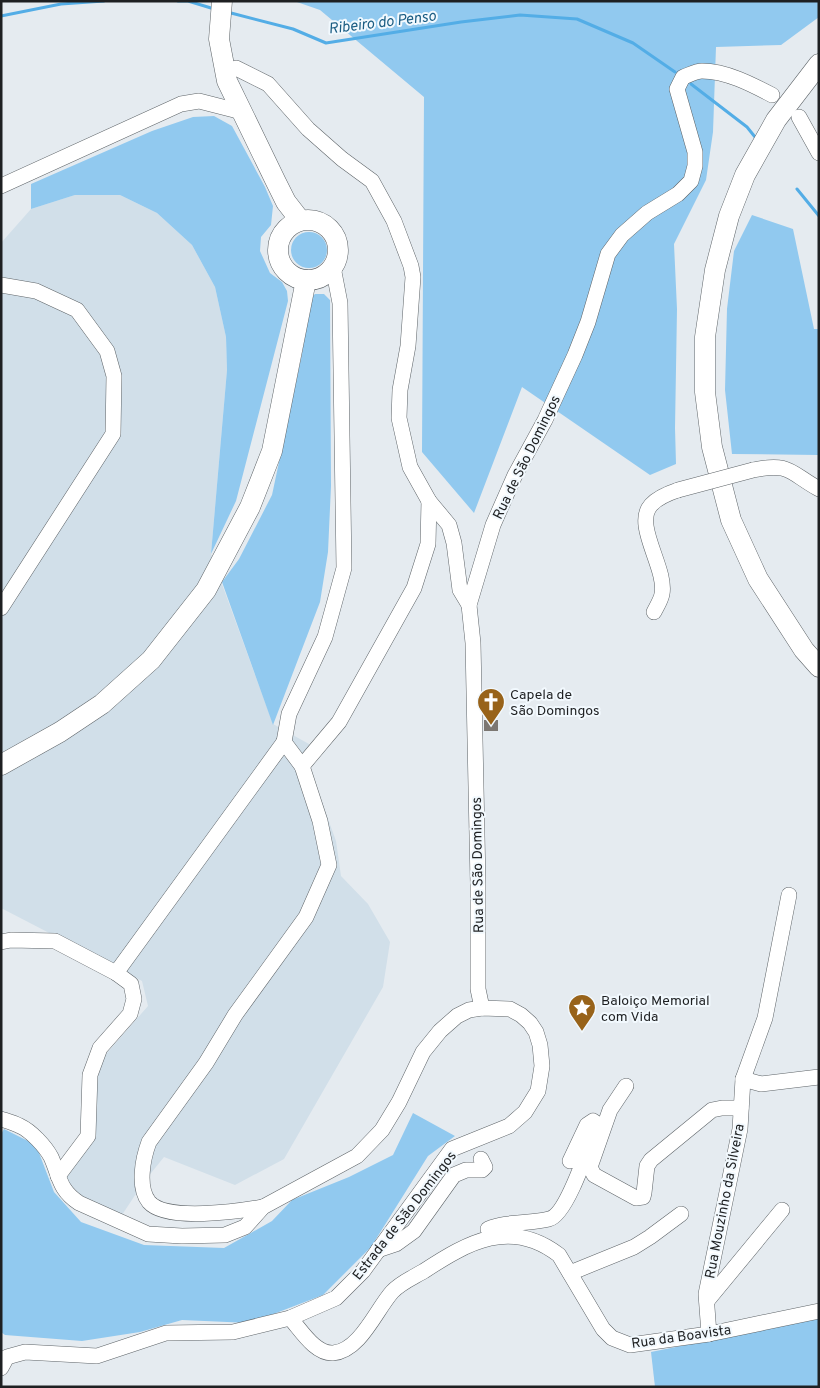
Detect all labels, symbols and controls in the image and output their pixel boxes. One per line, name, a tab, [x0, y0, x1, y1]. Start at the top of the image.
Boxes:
water label: Ribeiro do Penso	[327, 7, 437, 40]
street label: Rua de São Domingos	[490, 393, 565, 522]
church icon: Capela de São Domingos	[476, 687, 506, 726]
place label: Capela de São Domingos	[510, 687, 600, 720]
street label: Rua de São Domingos	[469, 797, 488, 933]
place icon: Baloiço Memorial com Vida	[567, 993, 597, 1032]
place label: Baloiço Memorial com Vida	[601, 993, 710, 1026]
street label: Rua Mouzinho da Silveira	[702, 1122, 749, 1280]
street label: Estrada de São Domingos	[350, 1148, 461, 1284]
street label: Rua da Boavista	[630, 1322, 732, 1353]

